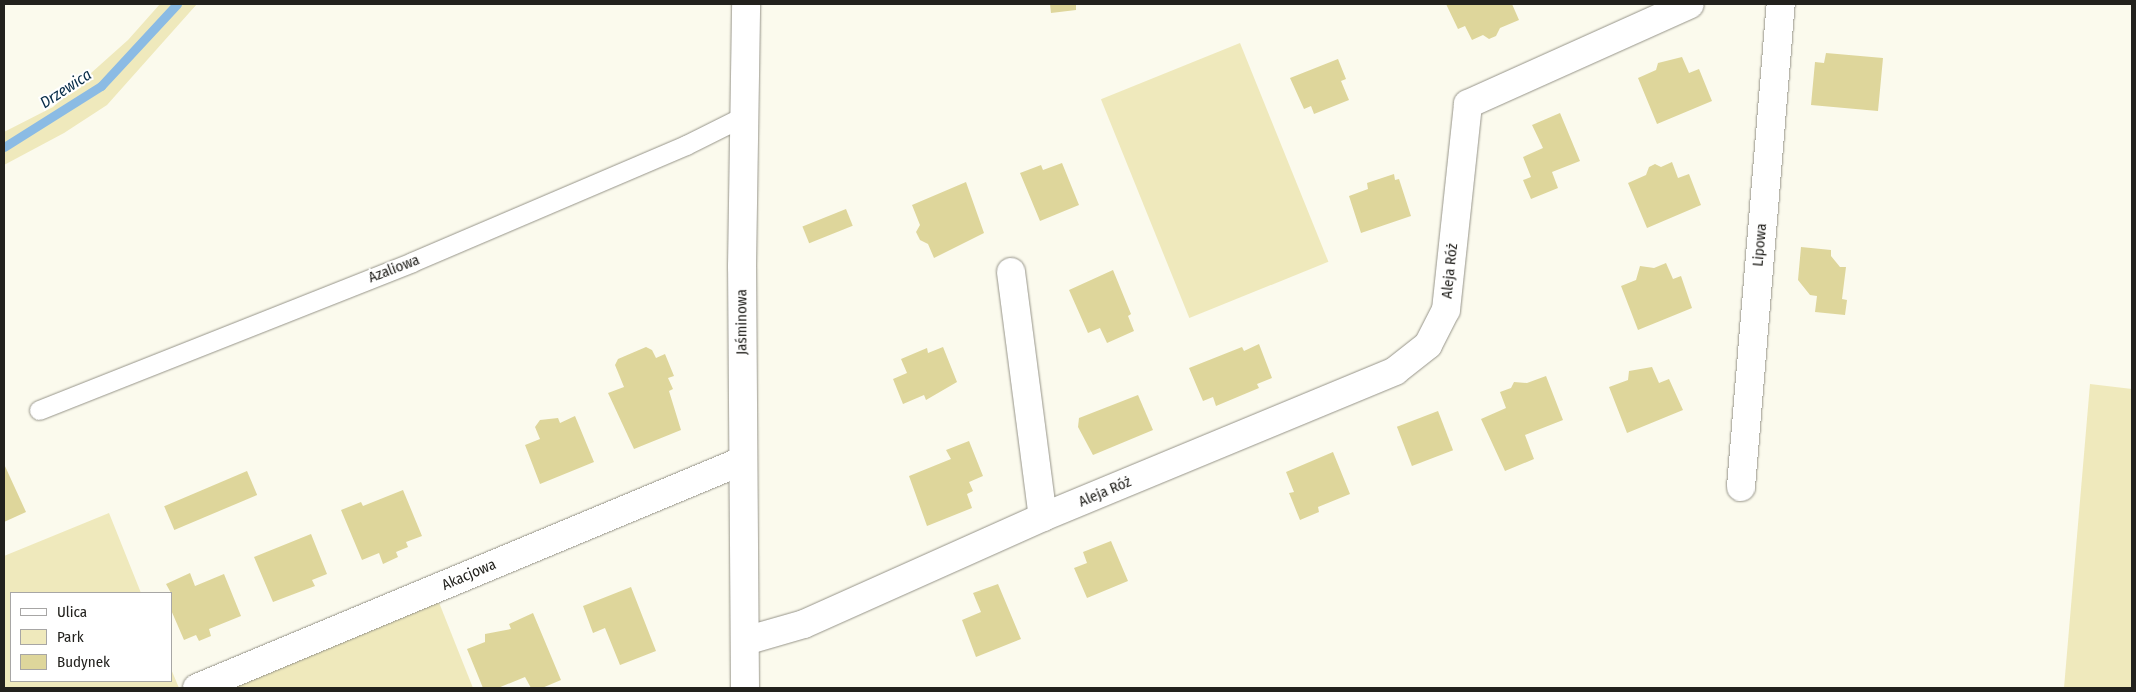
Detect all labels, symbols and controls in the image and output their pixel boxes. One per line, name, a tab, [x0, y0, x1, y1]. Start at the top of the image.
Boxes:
water label: Drzewica	[37, 65, 95, 113]
street label: Lipowa	[1749, 223, 1771, 267]
street label: Aleja Róż	[1438, 242, 1462, 300]
street label: Azaliowa	[366, 251, 422, 287]
street label: Jaśminowa	[733, 289, 751, 355]
street label: Aleja Róż	[1076, 473, 1134, 511]
street label: Akacjowa	[439, 556, 499, 594]
legend	[10, 592, 172, 682]
text: Ulica	[57, 603, 87, 621]
text: Park	[57, 628, 84, 646]
text: Budynek	[57, 653, 110, 671]

